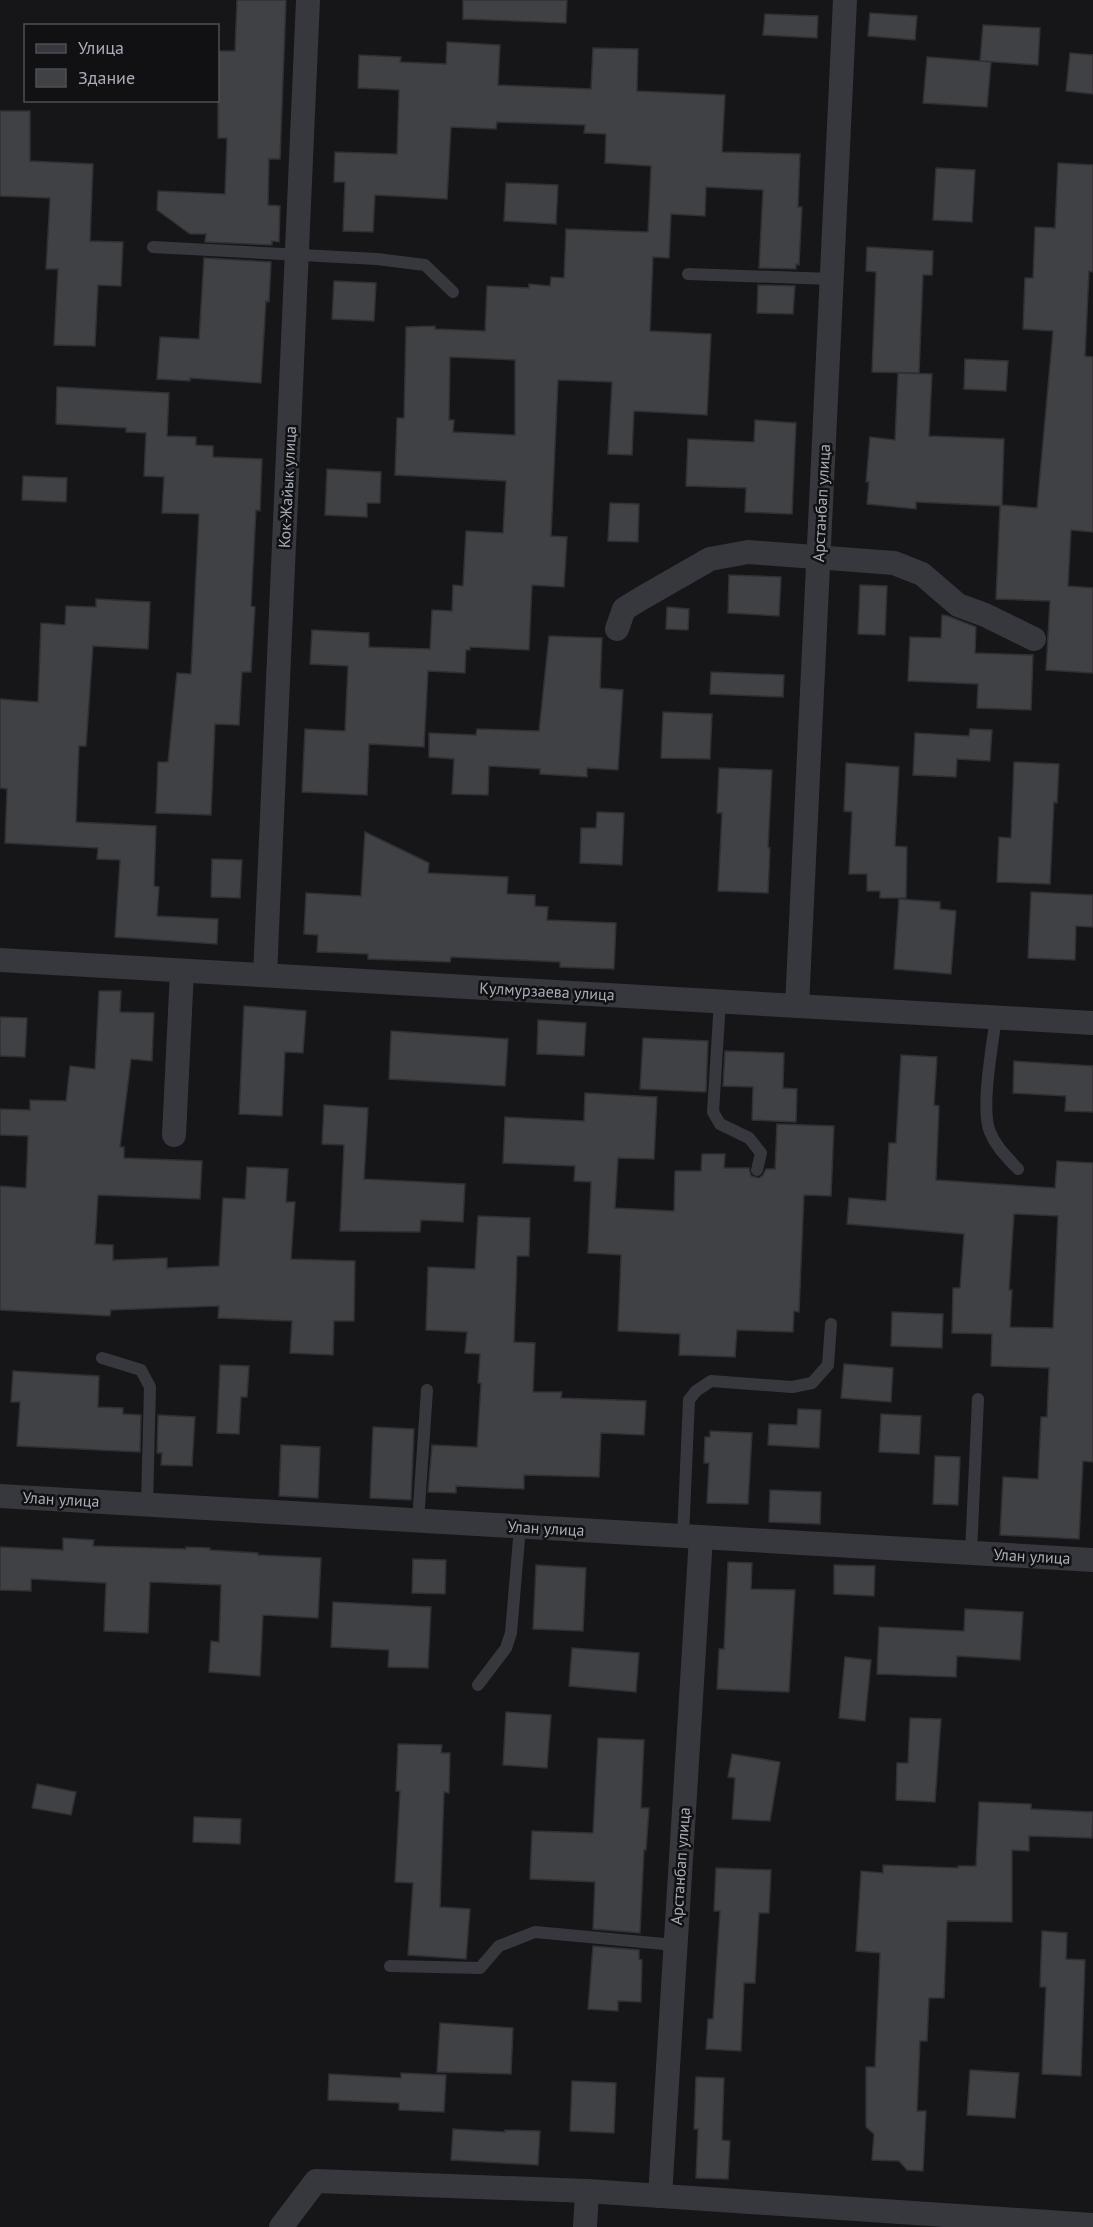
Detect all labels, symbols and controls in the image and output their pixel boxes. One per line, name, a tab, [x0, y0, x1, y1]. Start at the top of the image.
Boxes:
legend	[24, 24, 219, 102]
text: Улица	[78, 36, 124, 59]
text: Здание	[78, 66, 135, 89]
street label: Кок-Жайык улица	[274, 425, 300, 549]
street label: Арстанбап улица	[808, 444, 834, 562]
street label: Кулмурзаева улица	[479, 977, 615, 1005]
street label: Улан улица	[22, 1487, 100, 1511]
street label: Улан улица	[507, 1516, 585, 1540]
street label: Улан улица	[993, 1544, 1071, 1568]
street label: Арстанбап улица	[666, 1806, 694, 1926]

